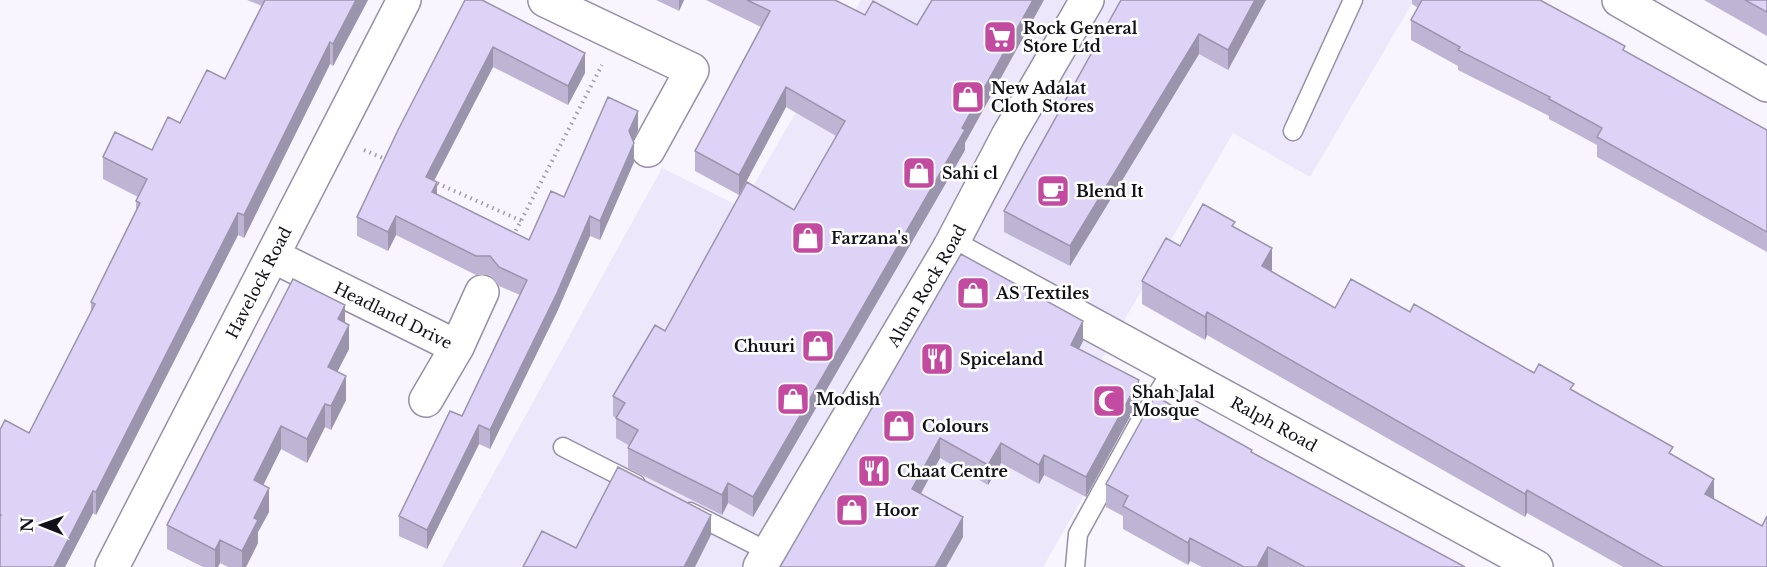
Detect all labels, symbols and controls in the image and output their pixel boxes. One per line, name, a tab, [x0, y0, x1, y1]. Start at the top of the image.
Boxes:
place label: Rock General Store Ltd	[1023, 18, 1138, 56]
supermarket icon: Rock General Store Ltd	[982, 19, 1018, 55]
place label: New Adalat Cloth Stores	[991, 78, 1094, 116]
shop icon: New Adalat Cloth Stores	[950, 79, 986, 115]
shop icon: Sahi cl	[901, 155, 937, 191]
place label: Sahi cl	[942, 163, 998, 183]
cafe icon: Blend It	[1035, 173, 1071, 209]
place label: Blend It	[1076, 181, 1144, 201]
shop icon: Farzana's	[790, 220, 826, 256]
street label: Alum Rock Road	[883, 221, 970, 351]
street label: Havelock Road	[221, 223, 296, 342]
place label: Farzana's	[831, 228, 908, 248]
shop icon: AS Textiles	[955, 275, 991, 311]
street label: Headland Drive	[331, 278, 456, 353]
place label: AS Textiles	[995, 283, 1089, 303]
shop icon: Chuuri	[800, 328, 836, 364]
place label: Chuuri	[734, 336, 795, 356]
restaurant icon: Spiceland	[919, 341, 955, 377]
place label: Spiceland	[960, 349, 1043, 369]
shop icon: Modish	[775, 381, 811, 417]
place label: Shah Jalal Mosque	[1132, 382, 1215, 420]
mosque icon: Shah Jalal Mosque	[1091, 383, 1127, 419]
place label: Modish	[816, 389, 881, 409]
street label: Ralph Road	[1227, 392, 1321, 456]
shop icon: Colours	[881, 408, 917, 444]
place label: Colours	[922, 416, 989, 436]
restaurant icon: Chaat Centre	[856, 453, 892, 489]
place label: Chaat Centre	[897, 461, 1008, 481]
shop icon: Hoor	[834, 492, 870, 528]
north arrow	[12, 495, 72, 555]
place label: Hoor	[875, 500, 919, 520]
text: N	[17, 517, 37, 532]

